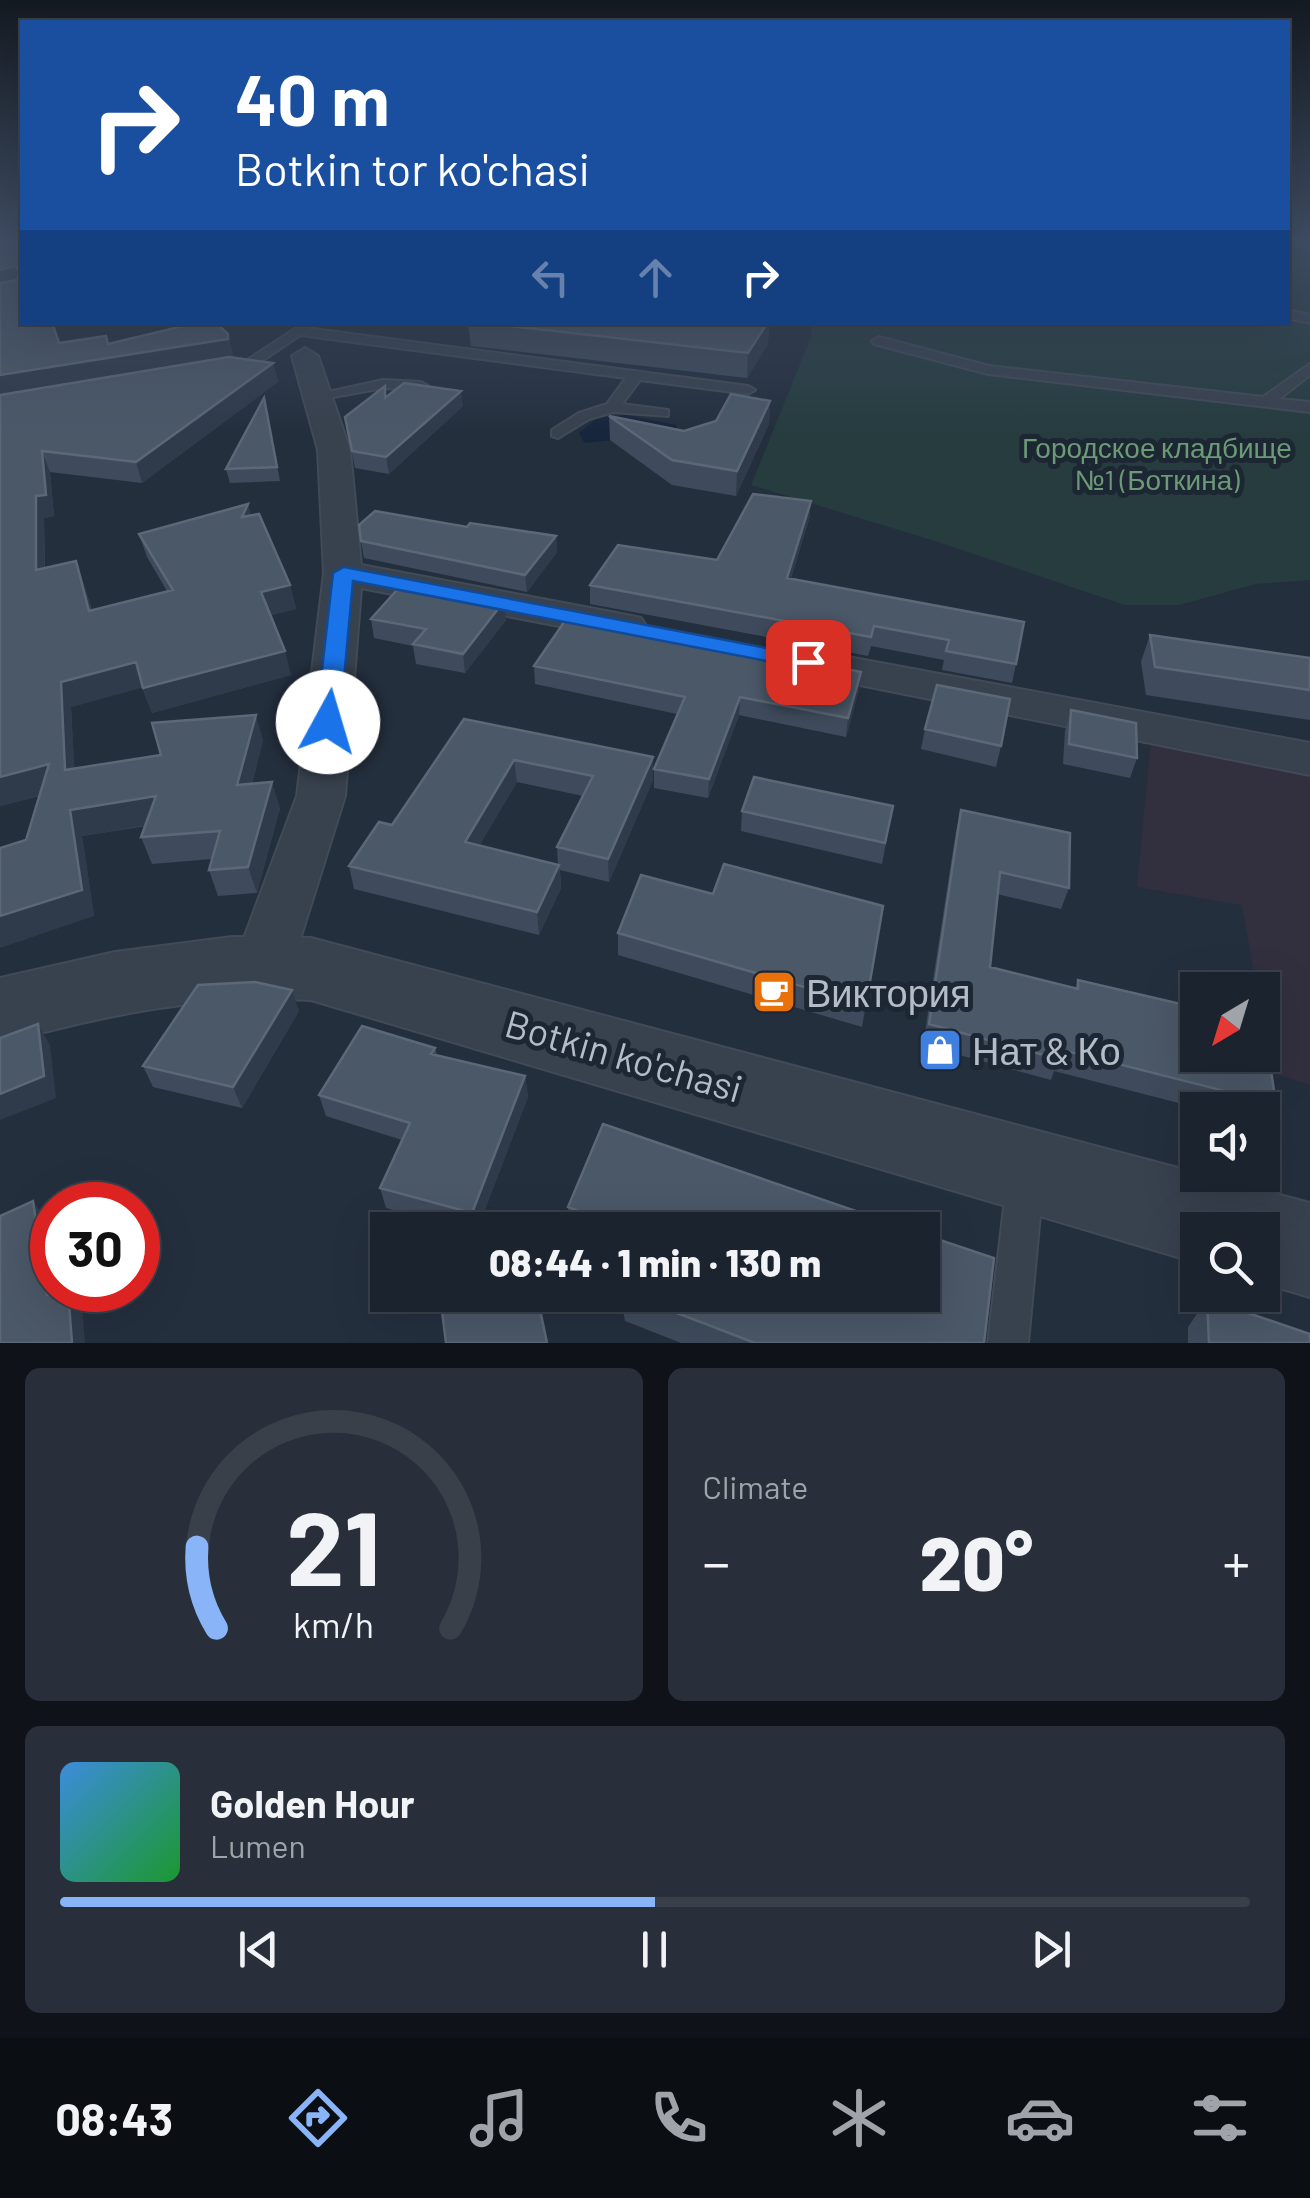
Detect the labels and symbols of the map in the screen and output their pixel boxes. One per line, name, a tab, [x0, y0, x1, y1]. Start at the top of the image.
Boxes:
park label: Городское кладбище №1 (Боткина)	[1022, 430, 1292, 496]
pin	[766, 620, 851, 705]
position arrow	[276, 670, 380, 774]
cafe icon: Виктория	[751, 969, 797, 1015]
place label: Виктория	[806, 969, 971, 1015]
north arrow	[1180, 972, 1280, 1072]
street label: Botkin ko'chasi	[500, 999, 748, 1111]
shop icon: Нат & Ко	[917, 1027, 963, 1073]
place label: Нат & Ко	[972, 1027, 1121, 1073]
speed limit sign: 30	[30, 1182, 160, 1312]

